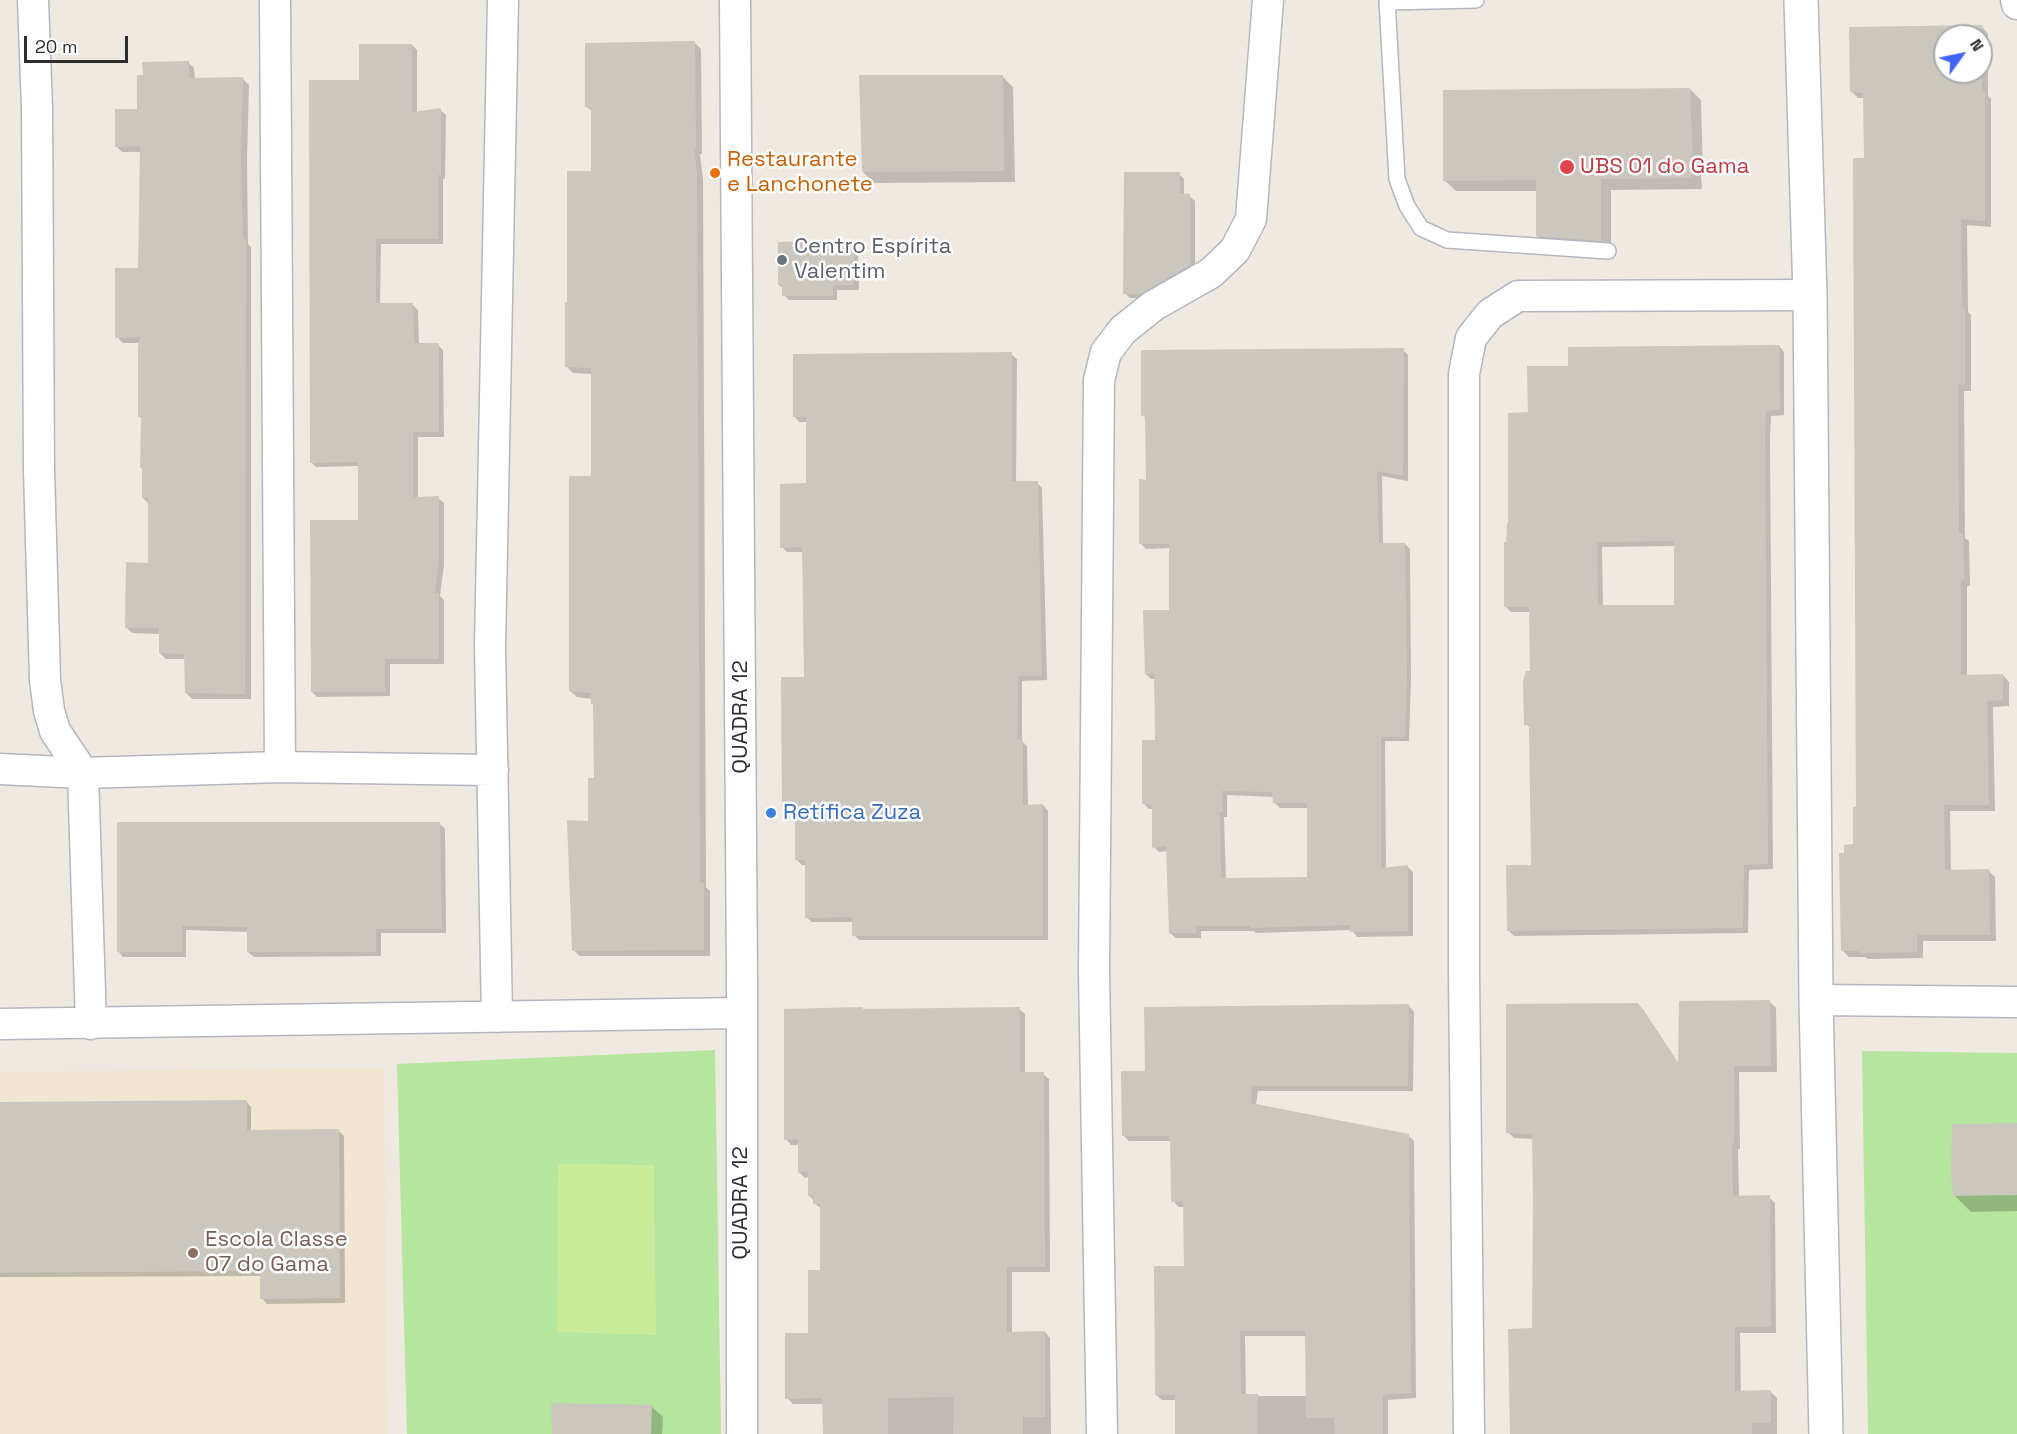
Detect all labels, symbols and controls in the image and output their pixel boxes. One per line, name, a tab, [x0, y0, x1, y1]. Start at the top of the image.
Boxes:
scale bar	[27, 24, 130, 62]
north arrow	[1933, 24, 1993, 84]
text: 20 m	[35, 35, 78, 58]
text: N	[1965, 35, 1989, 55]
place label: Restaurante e Lanchonete	[727, 147, 873, 198]
place label: UBS 01 do Gama	[1580, 154, 1749, 180]
marker: UBS 01 do Gama	[1558, 158, 1576, 176]
marker: Restaurante e Lanchonete	[708, 166, 722, 180]
place label: Centro Espírita Valentim	[794, 234, 952, 286]
marker: Centro Espírita Valentim	[775, 253, 789, 267]
street label: QUADRA 12	[728, 660, 754, 774]
place label: Retífica Zuza	[783, 800, 921, 826]
marker: Retífica Zuza	[764, 806, 778, 820]
street label: QUADRA 12	[728, 1146, 754, 1260]
place label: Escola Classe 07 do Gama	[205, 1227, 348, 1278]
marker: Escola Classe 07 do Gama	[186, 1246, 200, 1260]

